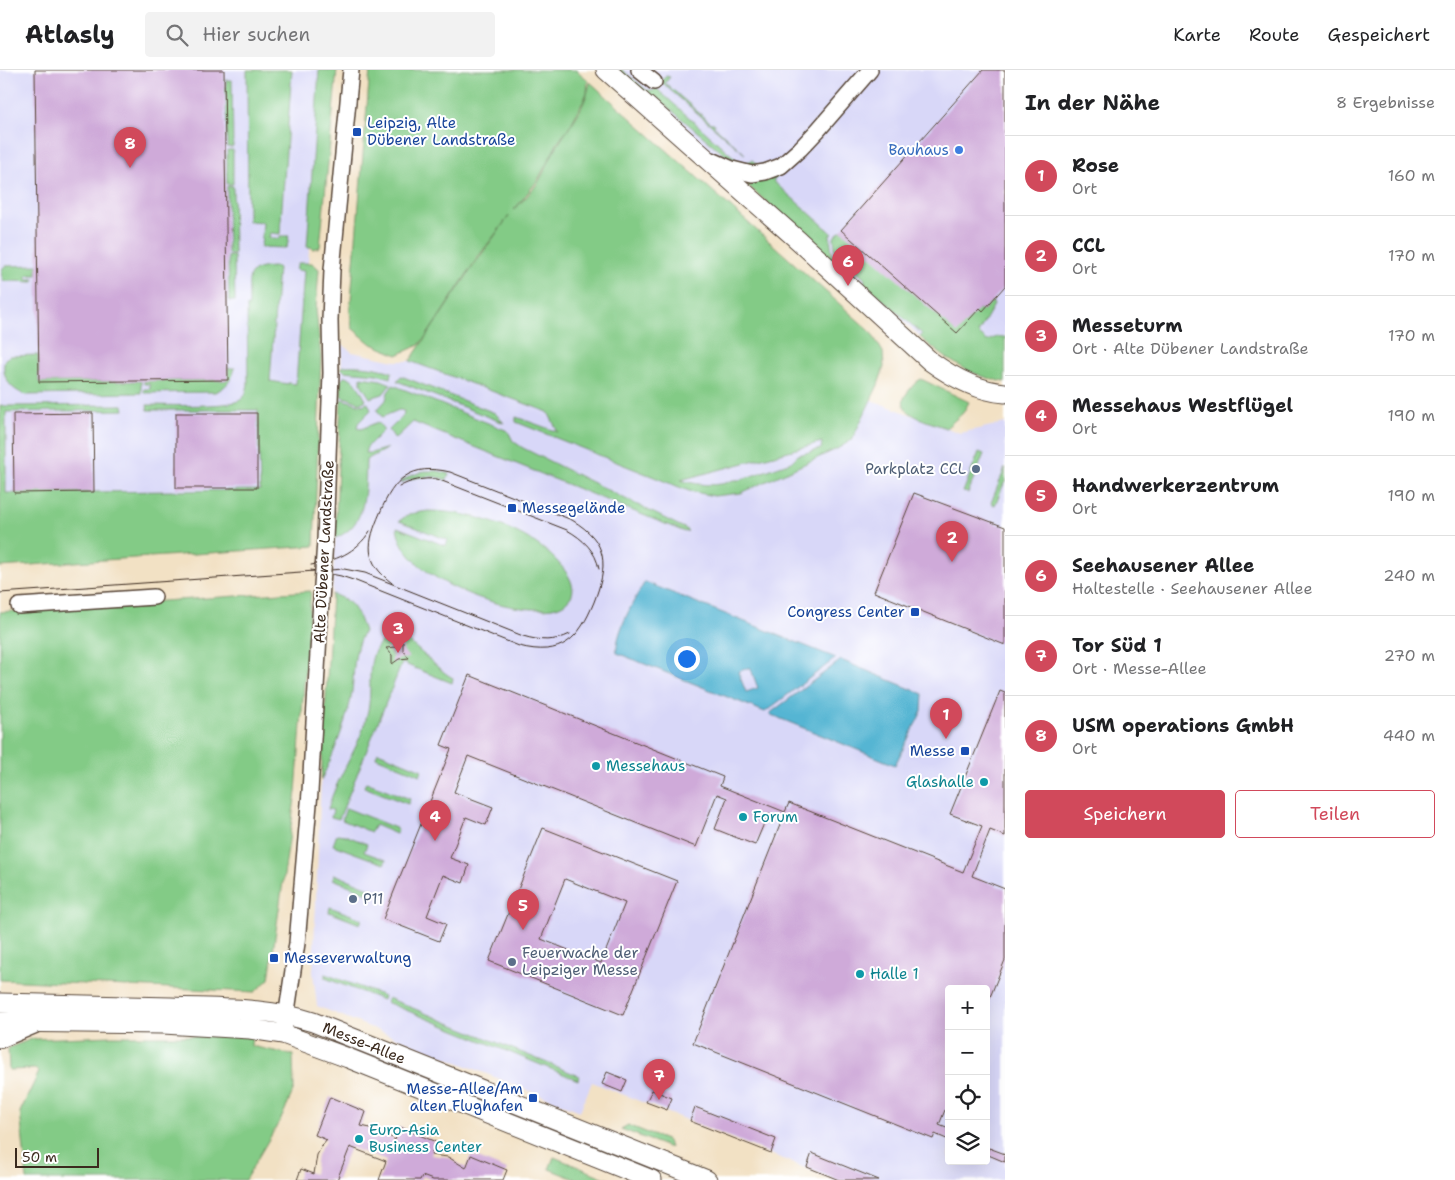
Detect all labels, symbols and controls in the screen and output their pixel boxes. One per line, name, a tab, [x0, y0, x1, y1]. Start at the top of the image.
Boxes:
search box	[145, 12, 495, 57]
text: Atlasly	[25, 19, 115, 51]
icon: search	[163, 21, 191, 49]
text: Hier suchen	[203, 22, 310, 47]
text: Karte	[1173, 23, 1221, 47]
text: Route	[1249, 23, 1300, 47]
text: Gespeichert	[1328, 23, 1430, 47]
text: In der Nähe	[1025, 89, 1160, 117]
text: 8 Ergebnisse	[1336, 92, 1435, 113]
place label: Leipzig, Alte Dübener Landstraße	[367, 113, 516, 150]
marker: Leipzig, Alte Dübener Landstraße	[351, 126, 363, 138]
pin: 8	[114, 127, 146, 168]
place label: Bauhaus	[888, 140, 949, 160]
marker: Bauhaus	[953, 144, 965, 156]
text: Rose	[1072, 153, 1119, 178]
text: 1	[1037, 165, 1045, 186]
text: 160 m	[1388, 165, 1435, 186]
text: Ort	[1072, 178, 1098, 199]
text: CCL	[1072, 233, 1105, 258]
pin: 6	[832, 245, 864, 286]
text: 2	[1035, 245, 1047, 266]
text: 170 m	[1388, 245, 1435, 266]
text: Ort	[1072, 258, 1098, 279]
text: Messeturm	[1072, 313, 1183, 338]
text: 3	[1035, 325, 1047, 346]
text: 170 m	[1388, 325, 1435, 346]
text: Ort · Alte Dübener Landstraße	[1072, 338, 1309, 359]
text: Messehaus Westflügel	[1072, 393, 1293, 418]
text: 4	[1035, 405, 1047, 426]
text: 190 m	[1388, 405, 1435, 426]
text: Ort	[1072, 418, 1098, 439]
place label: Parkplatz CCL	[865, 459, 966, 479]
street label: Alte Dübener Landstraße	[309, 460, 339, 644]
marker: Parkplatz CCL	[970, 463, 982, 475]
text: Handwerkerzentrum	[1072, 473, 1279, 498]
text: 5	[1036, 485, 1046, 506]
text: 190 m	[1388, 485, 1435, 506]
place label: Messegelände	[522, 498, 625, 518]
text: Ort	[1072, 498, 1098, 519]
marker: Messegelände	[506, 502, 518, 514]
pin: 2	[936, 521, 968, 562]
text: Seehausener Allee	[1072, 553, 1254, 578]
text: 6	[1035, 565, 1047, 586]
text: 240 m	[1383, 565, 1435, 586]
text: Haltestelle · Seehausener Allee	[1072, 578, 1313, 599]
place label: Congress Center	[787, 602, 905, 622]
marker: Congress Center	[909, 606, 921, 618]
pin: 3	[382, 612, 414, 653]
text: Tor Süd 1	[1072, 633, 1162, 658]
text: 7	[1035, 645, 1047, 666]
text: 270 m	[1384, 645, 1435, 666]
your location	[674, 646, 700, 672]
text: Ort · Messe-Allee	[1072, 658, 1207, 679]
pin: 1	[930, 698, 962, 739]
text: USM operations GmbH	[1072, 713, 1294, 738]
text: 8	[1035, 725, 1047, 746]
text: 440 m	[1383, 725, 1435, 746]
text: Ort	[1072, 738, 1098, 759]
place label: Messe	[910, 741, 955, 761]
marker: Messe	[959, 745, 971, 757]
place label: Messehaus	[606, 756, 685, 776]
marker: Messehaus	[590, 760, 602, 772]
place label: Glashalle	[906, 772, 974, 792]
marker: Glashalle	[978, 776, 990, 788]
button: Speichern	[1025, 790, 1225, 838]
button: Teilen	[1235, 790, 1435, 838]
pin: 4	[419, 800, 451, 841]
place label: Forum	[753, 807, 798, 827]
marker: Forum	[737, 811, 749, 823]
place label: P11	[363, 889, 383, 909]
pin: 5	[507, 889, 539, 930]
marker: P11	[347, 893, 359, 905]
place label: Feuerwache der Leipziger Messe	[522, 943, 639, 980]
place label: Messeverwaltung	[284, 948, 412, 968]
marker: Messeverwaltung	[268, 952, 280, 964]
marker: Feuerwache der Leipziger Messe	[506, 956, 518, 968]
place label: Halle 1	[870, 964, 919, 984]
marker: Halle 1	[854, 968, 866, 980]
map controls	[945, 985, 990, 1165]
button: +	[945, 985, 990, 1030]
street label: Messe-Allee	[320, 1017, 408, 1069]
button: −	[945, 1030, 990, 1075]
pin: 7	[643, 1059, 675, 1100]
button: locate	[945, 1075, 990, 1120]
place label: Messe-Allee/Am alten Flughafen	[407, 1079, 523, 1116]
marker: Messe-Allee/Am alten Flughafen	[527, 1092, 539, 1104]
place label: Euro-Asia Business Center	[369, 1120, 482, 1157]
button: layers	[945, 1120, 990, 1165]
marker: Euro-Asia Business Center	[353, 1133, 365, 1145]
scale bar	[15, 1145, 99, 1168]
text: 50 m	[22, 1148, 57, 1166]

